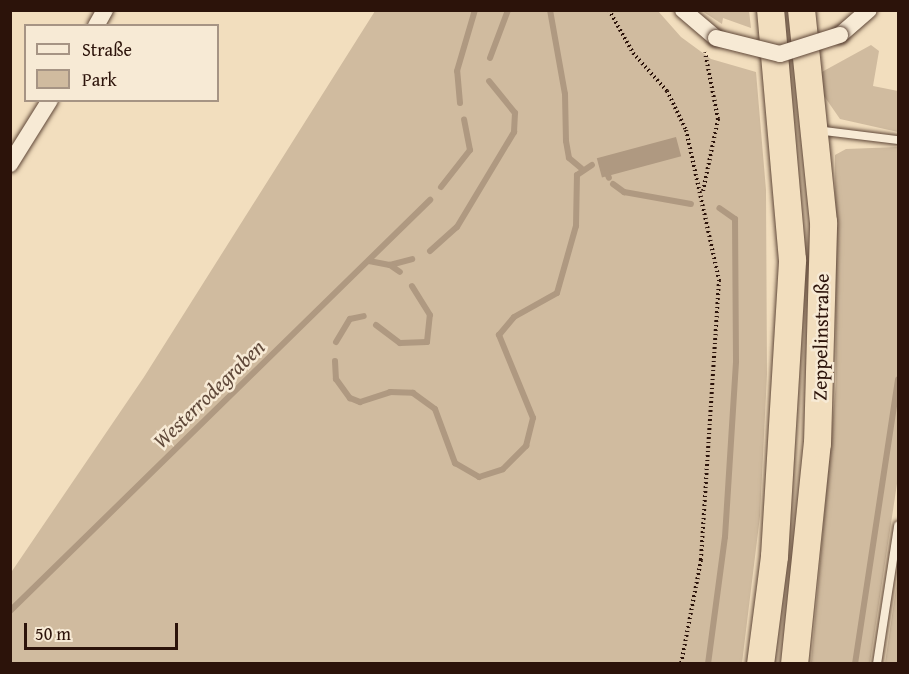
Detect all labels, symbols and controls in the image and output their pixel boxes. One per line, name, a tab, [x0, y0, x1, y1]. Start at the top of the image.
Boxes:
legend	[24, 24, 219, 102]
text: Straße	[82, 36, 132, 63]
text: Park	[82, 66, 117, 93]
street label: Zeppelinstraße	[807, 273, 833, 401]
water label: Westerrodegraben	[148, 334, 270, 454]
scale bar	[27, 611, 182, 649]
text: 50 m	[35, 620, 71, 647]

